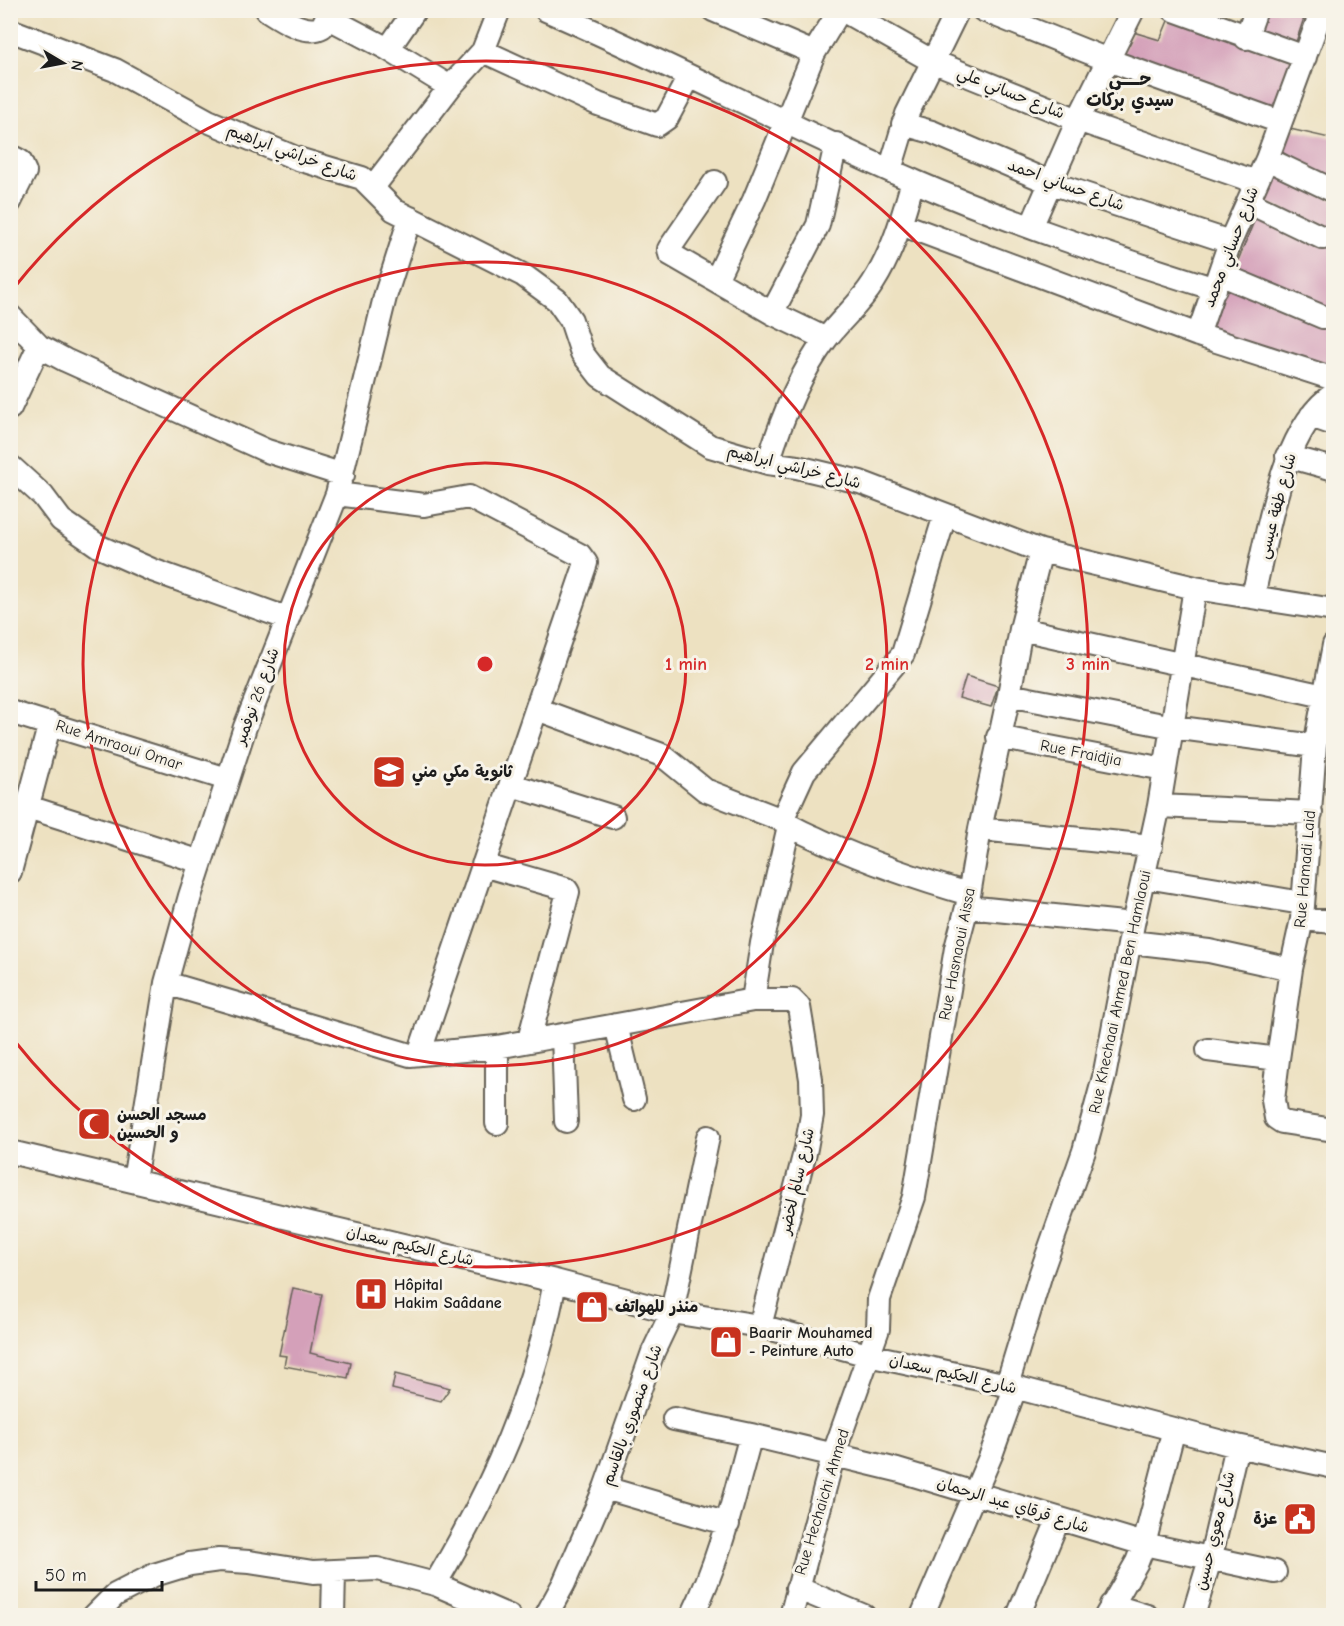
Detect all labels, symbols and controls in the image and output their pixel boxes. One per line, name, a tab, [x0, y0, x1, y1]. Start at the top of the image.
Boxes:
north arrow	[33, 33, 93, 93]
text: N	[67, 59, 87, 72]
street label: شارع حساني علي	[953, 63, 1067, 127]
district label: حــــي سيدي بركات	[1086, 69, 1174, 114]
street label: شارع خراشي ابراهيم	[223, 121, 359, 190]
street label: شارع حساني احمد	[1004, 156, 1127, 219]
street label: شارع حساني محمد	[1200, 184, 1267, 312]
street label: شارع خراشي ابراهيم	[724, 442, 863, 497]
street label: شارع طفة عيسى	[1254, 451, 1302, 561]
street label: شارع 26 نوفمبر	[230, 645, 285, 749]
centre of rings	[475, 654, 495, 674]
text: 1 min	[665, 654, 707, 675]
text: 2 min	[865, 654, 909, 675]
text: 3 min	[1066, 654, 1110, 675]
street label: Rue Amraoui Omar	[54, 716, 185, 774]
street label: Rue Fraidjia	[1039, 736, 1123, 770]
school or university icon: ثانوية مكي مني	[371, 754, 407, 790]
place label: ثانوية مكي مني	[412, 763, 514, 786]
street label: Rue Hamadi Laid	[1291, 809, 1319, 929]
street label: Rue Khechaai Ahmed Ben Hamlaoui	[1085, 869, 1155, 1115]
street label: Rue Hasnaoui Aissa	[935, 886, 979, 1022]
mosque icon: مسجد الحسن و الحسين	[76, 1106, 112, 1142]
place label: مسجد الحسن و الحسين	[117, 1106, 207, 1143]
street label: شارع سالم لخضر	[776, 1126, 821, 1238]
street label: شارع الحكيم سعدان	[344, 1223, 475, 1272]
hospital icon: Hôpital Hakim Saâdane	[353, 1276, 389, 1312]
place label: Hôpital Hakim Saâdane	[394, 1276, 502, 1312]
shop icon: منذر للهواتف	[574, 1289, 610, 1325]
place label: منذر للهواتف	[615, 1298, 698, 1318]
shop icon: Baarir Mouhamed - Peinture Auto	[708, 1324, 744, 1360]
place label: Baarir Mouhamed - Peinture Auto	[749, 1324, 873, 1360]
street label: شارع منصوري بالقاسم	[598, 1342, 669, 1489]
street label: شارع الحكيم سعدان	[887, 1351, 1018, 1400]
street label: Rue Hechaichi Ahmed	[791, 1427, 853, 1577]
street label: شارع معوي حسين	[1192, 1470, 1240, 1593]
street label: شارع قرقاي عبد الرحمان	[934, 1473, 1091, 1539]
public building icon: عزة	[1282, 1501, 1318, 1537]
place label: عزة	[1253, 1510, 1277, 1528]
scale bar	[36, 1554, 162, 1592]
text: 50 m	[45, 1565, 87, 1586]

